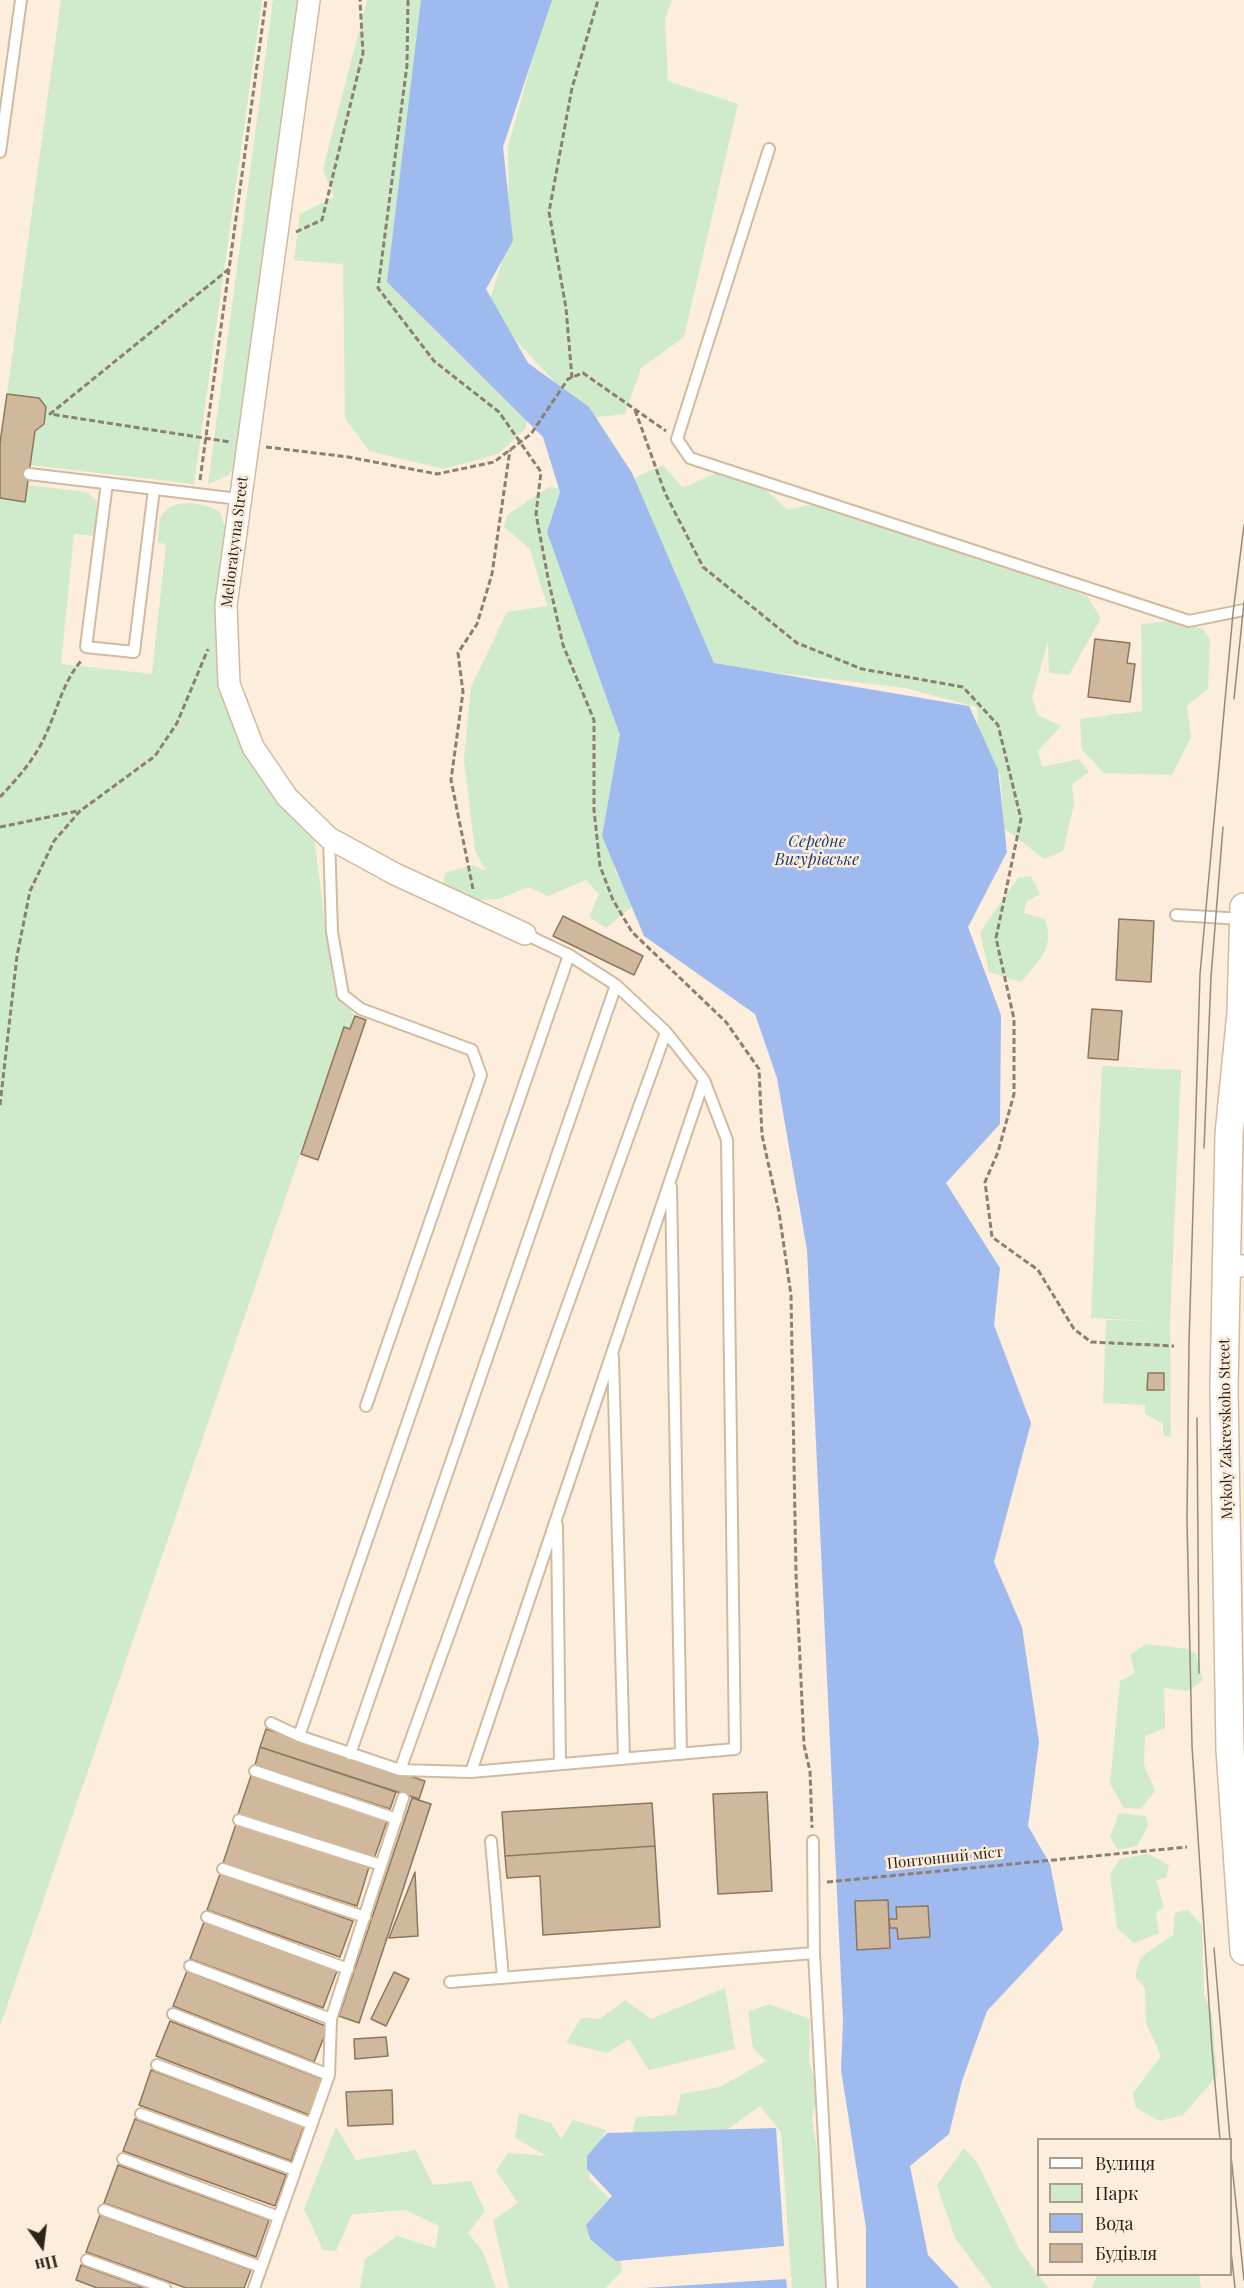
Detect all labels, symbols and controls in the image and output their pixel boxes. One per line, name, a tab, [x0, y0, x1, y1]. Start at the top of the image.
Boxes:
street label: Melioratyvna Street	[218, 475, 252, 609]
water label: Середнє Вигурівське	[775, 832, 859, 870]
street label: Mykoly Zakrevskoho Street	[1215, 1338, 1237, 1520]
street label: Понтонний міст	[886, 1843, 1004, 1873]
legend	[1037, 2138, 1232, 2276]
text: Вулиця	[1095, 2151, 1155, 2175]
text: Парк	[1095, 2181, 1138, 2205]
text: Вода	[1095, 2211, 1133, 2235]
north arrow	[12, 2216, 72, 2276]
text: Будівля	[1095, 2241, 1157, 2265]
text: Пн	[33, 2251, 60, 2277]

